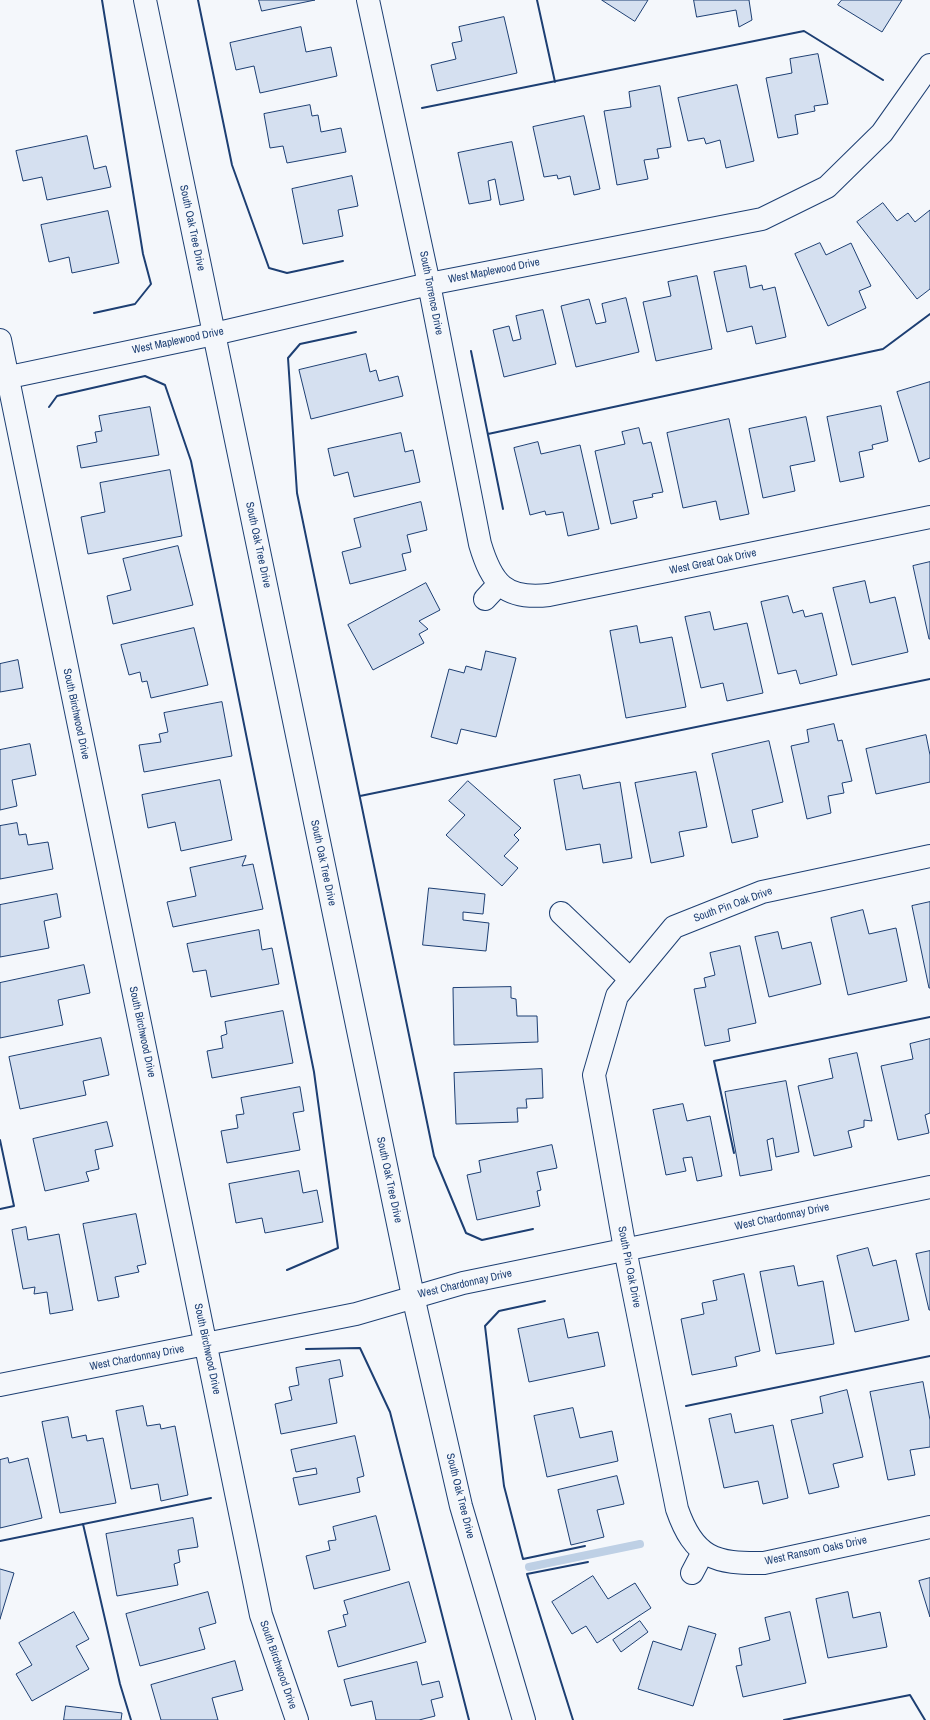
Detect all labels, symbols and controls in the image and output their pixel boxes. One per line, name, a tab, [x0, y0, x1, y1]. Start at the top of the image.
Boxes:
street label: South Oak Tree Drive	[176, 184, 208, 272]
street label: South Torrence Drive	[416, 250, 446, 336]
street label: West Maplewood Drive	[447, 256, 541, 286]
street label: West Maplewood Drive	[131, 325, 225, 357]
street label: South Oak Tree Drive	[242, 501, 274, 589]
street label: West Great Oak Drive	[668, 546, 758, 578]
street label: South Birchwood Drive	[60, 667, 92, 761]
street label: South Oak Tree Drive	[307, 819, 339, 907]
street label: South Pin Oak Drive	[692, 885, 774, 925]
street label: South Birchwood Drive	[126, 985, 158, 1079]
street label: South Oak Tree Drive	[373, 1136, 405, 1224]
street label: West Chardonnay Drive	[734, 1201, 830, 1233]
street label: South Pin Oak Drive	[615, 1225, 643, 1309]
street label: West Chardonnay Drive	[417, 1267, 513, 1301]
street label: South Birchwood Drive	[191, 1302, 223, 1396]
street label: West Chardonnay Drive	[89, 1342, 185, 1374]
street label: South Oak Tree Drive	[443, 1452, 477, 1540]
street label: West Ransom Oaks Drive	[764, 1534, 868, 1568]
street label: South Birchwood Drive	[257, 1619, 299, 1711]

